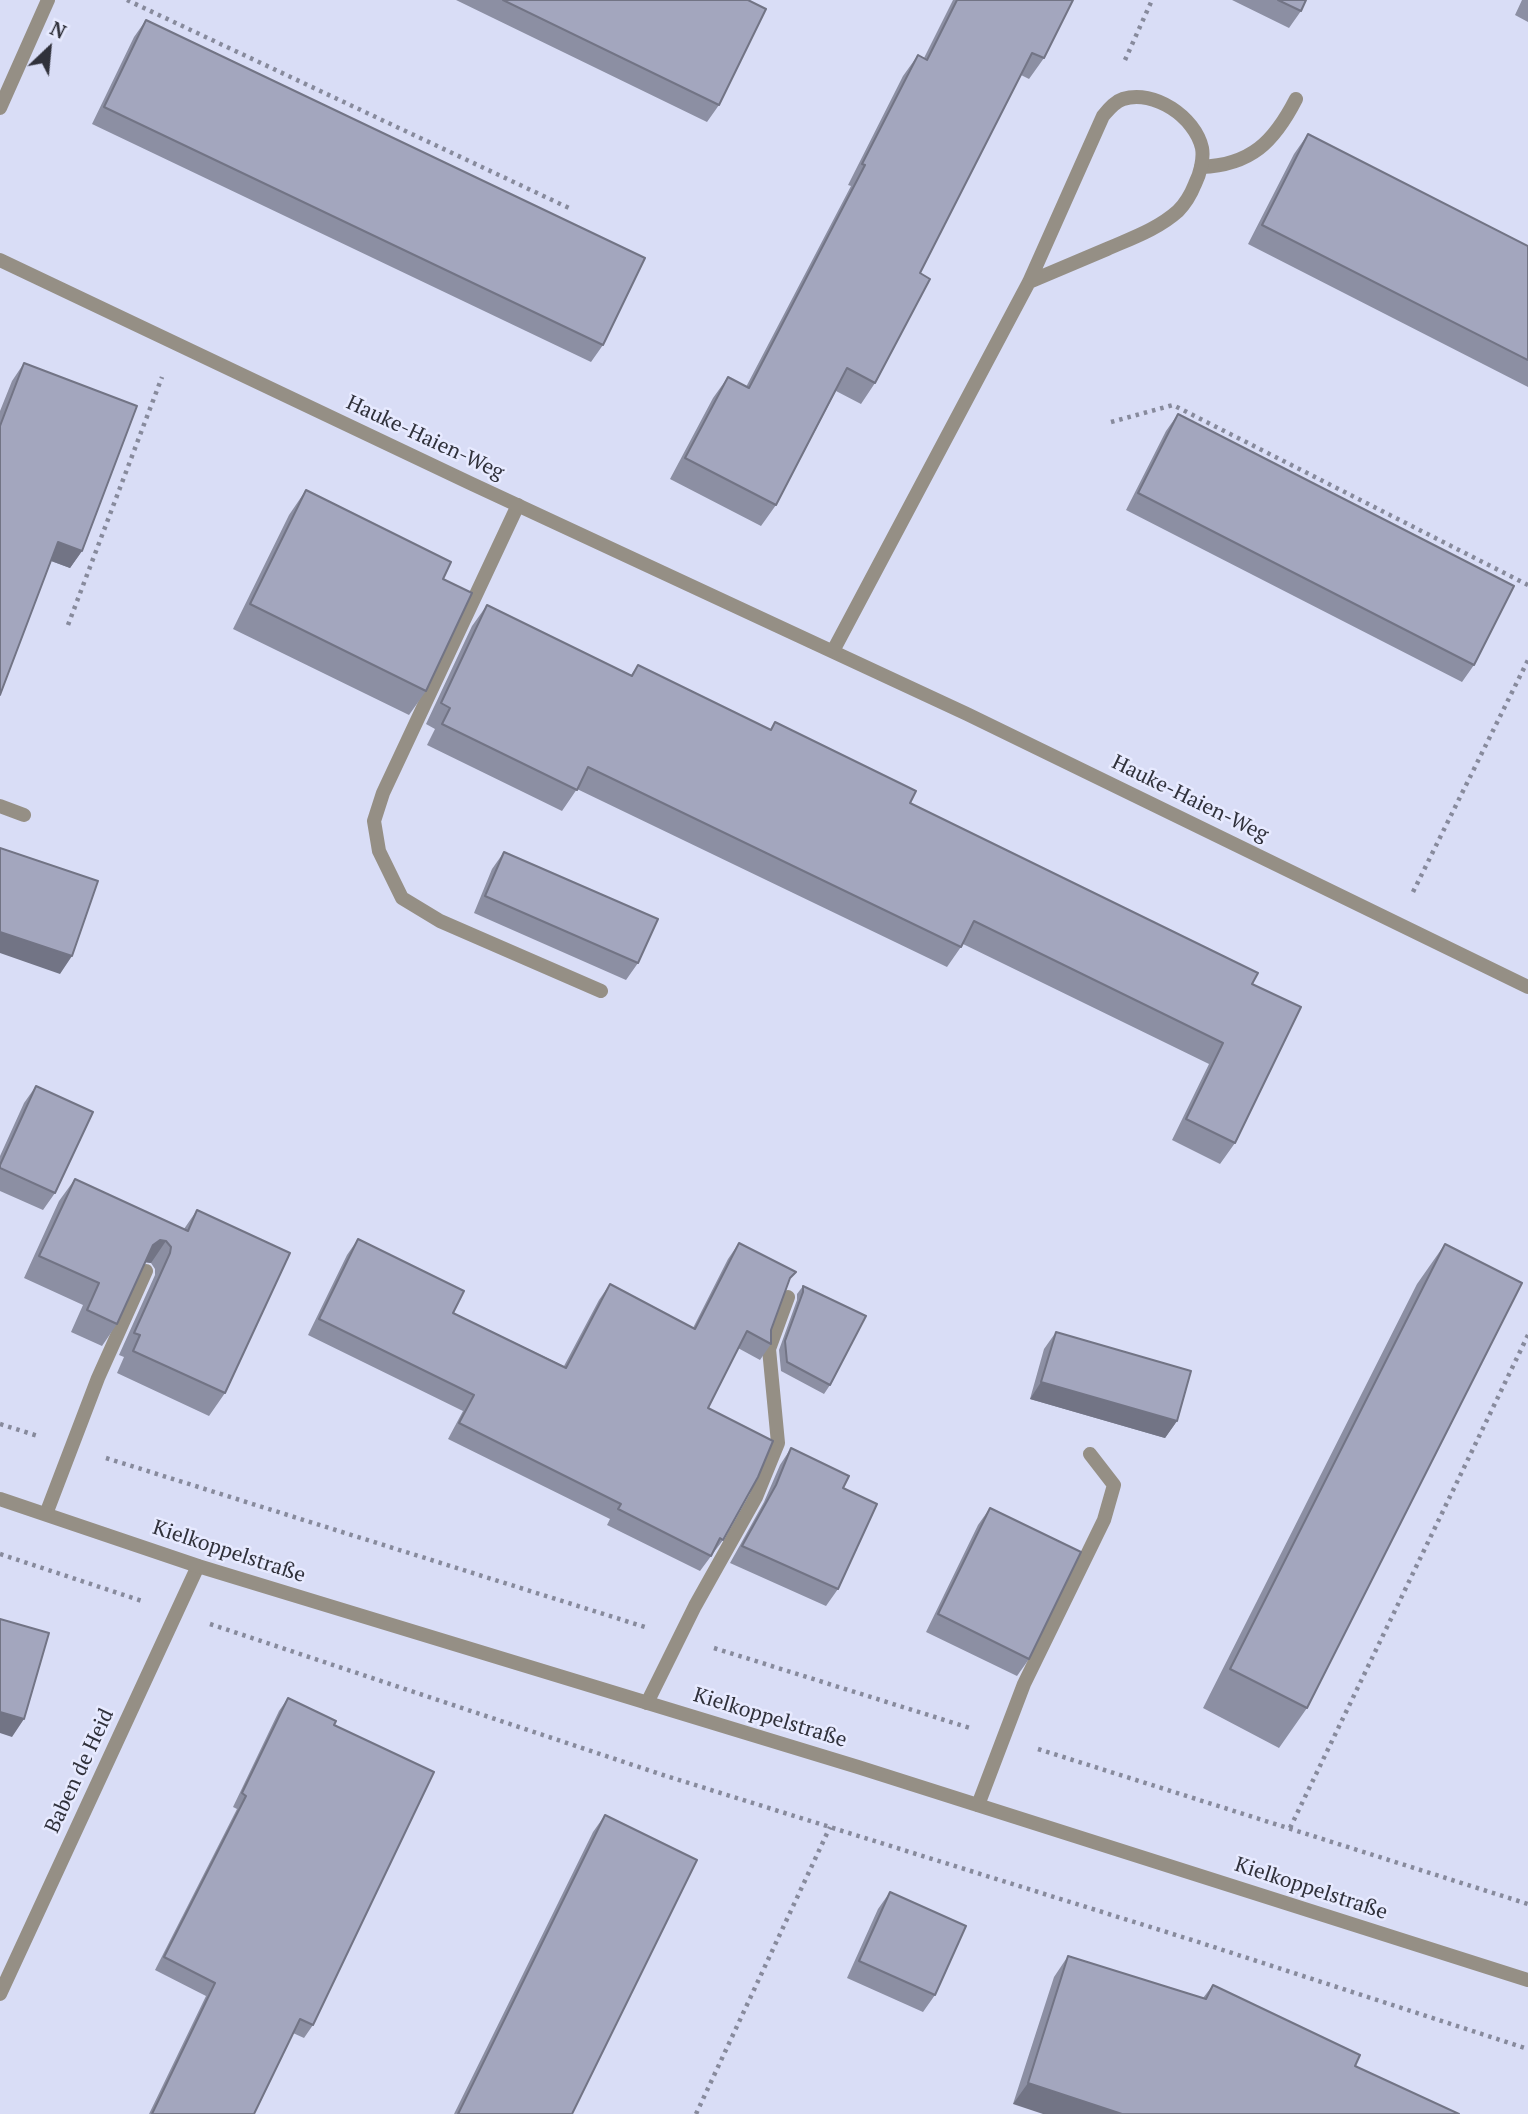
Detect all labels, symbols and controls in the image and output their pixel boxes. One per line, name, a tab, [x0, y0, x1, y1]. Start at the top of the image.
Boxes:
north arrow	[14, 14, 84, 84]
text: N	[46, 15, 70, 44]
street label: Hauke-Haien-Weg	[342, 390, 508, 486]
street label: Hauke-Haien-Weg	[1108, 750, 1272, 848]
street label: Kielkoppelstraße	[149, 1515, 309, 1589]
street label: Kielkoppelstraße	[690, 1683, 850, 1753]
street label: Baben de Heid	[40, 1705, 120, 1837]
street label: Kielkoppelstraße	[1231, 1852, 1391, 1926]

